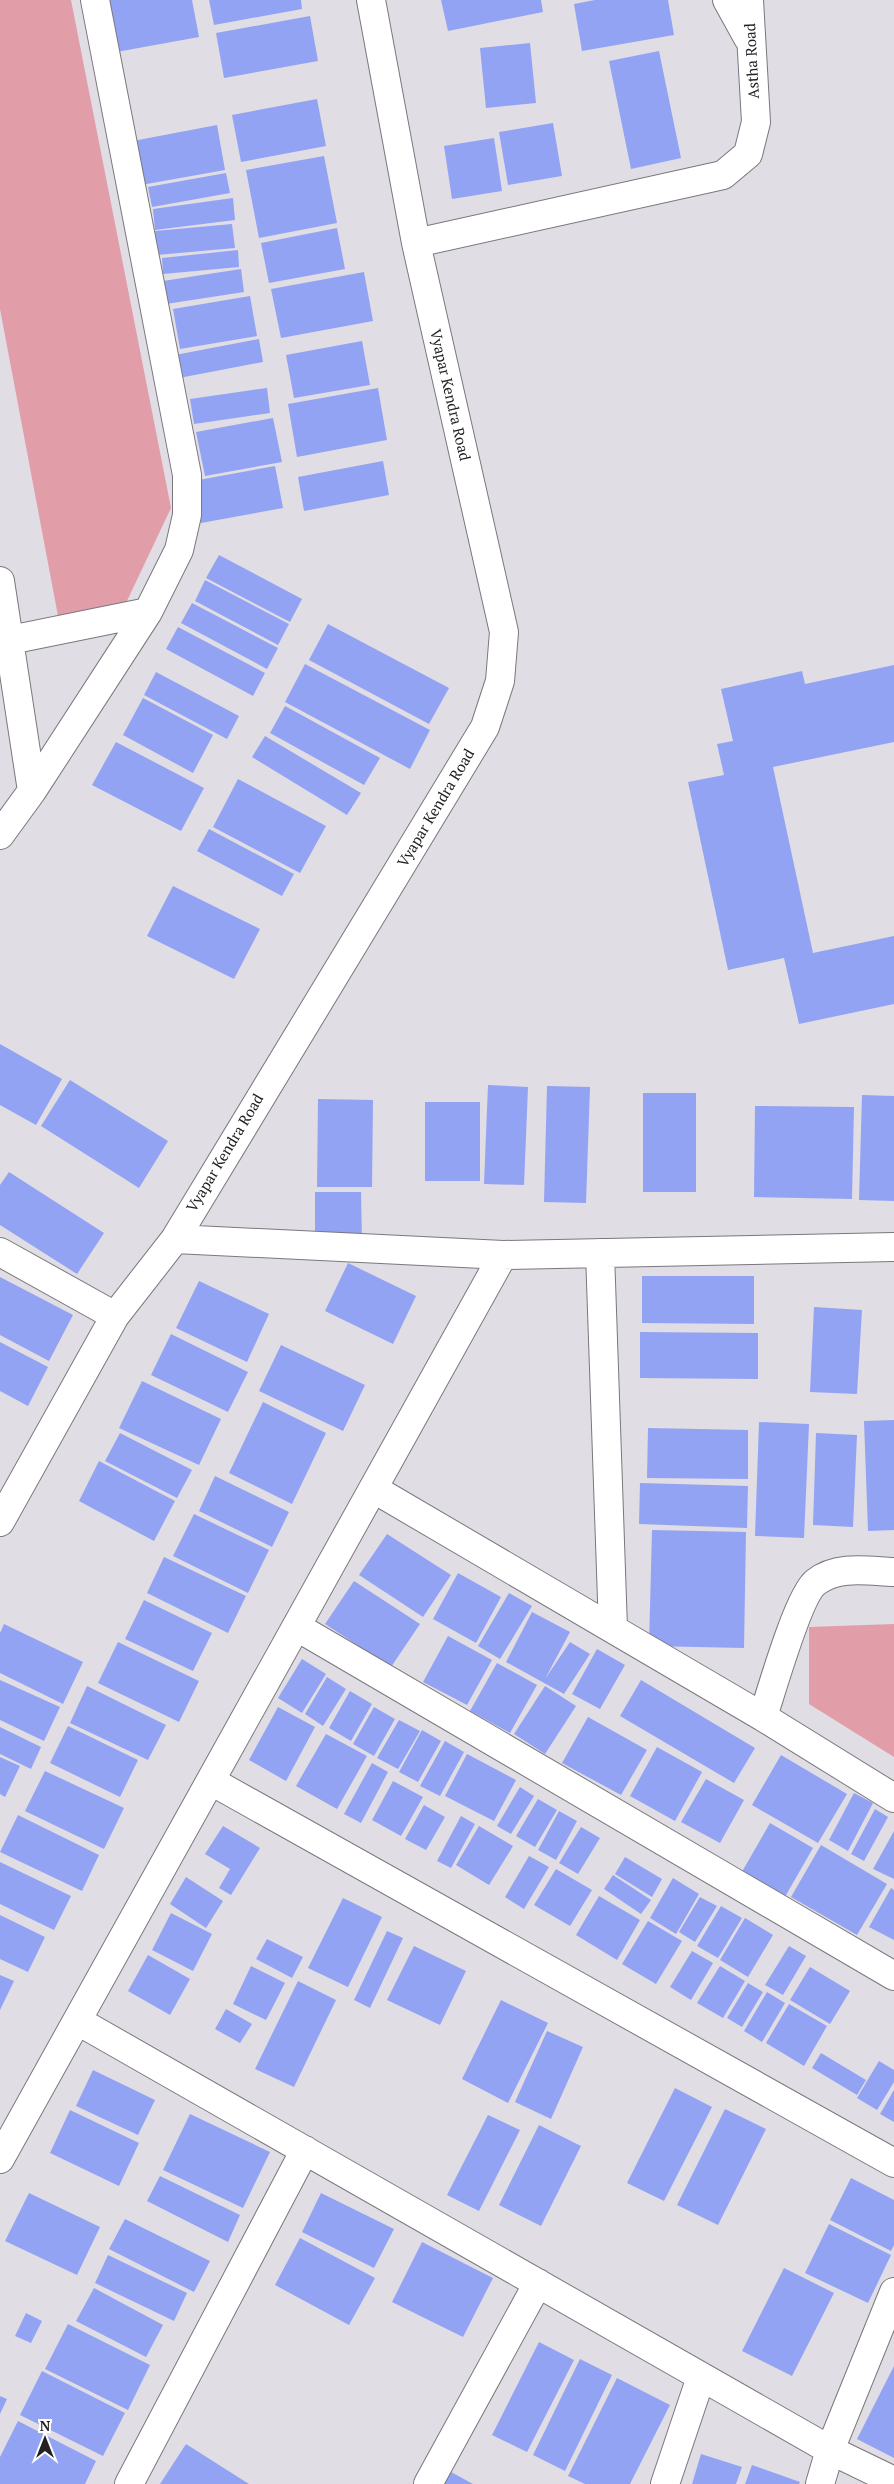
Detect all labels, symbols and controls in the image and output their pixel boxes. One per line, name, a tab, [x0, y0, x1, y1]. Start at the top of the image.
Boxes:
street label: Astha Road	[739, 23, 763, 99]
street label: Vyapar Kendra Road	[426, 327, 476, 463]
street label: Vyapar Kendra Road	[392, 745, 478, 870]
street label: Vyapar Kendra Road	[181, 1090, 267, 1215]
north arrow	[20, 2414, 70, 2464]
text: N	[40, 2416, 51, 2435]

